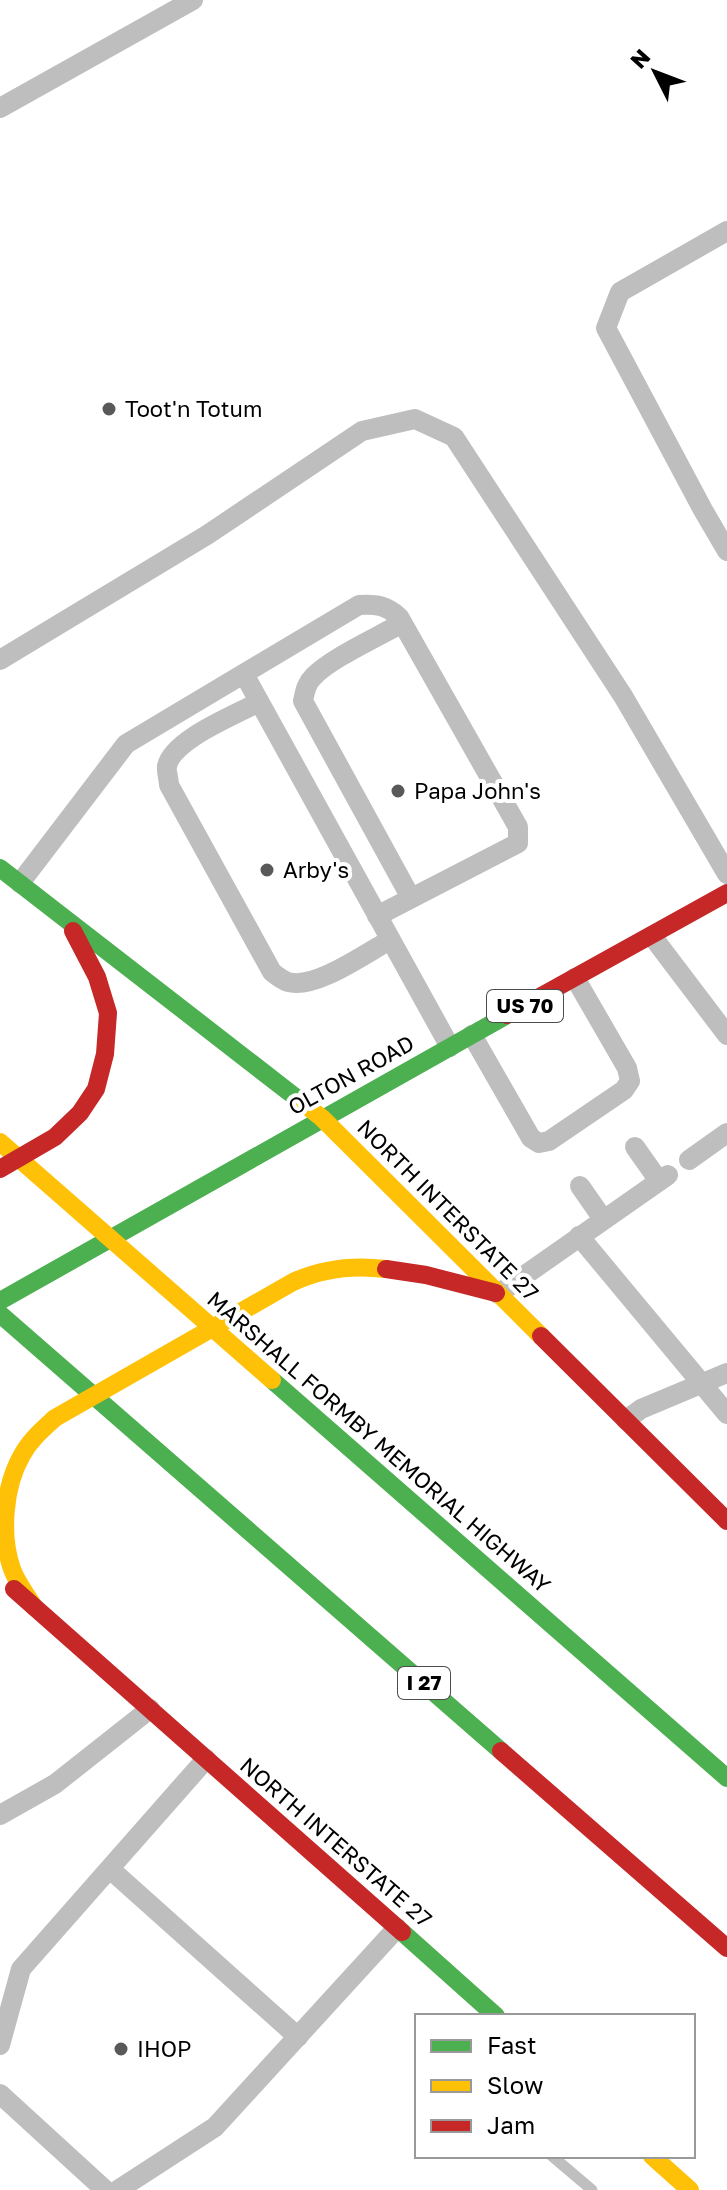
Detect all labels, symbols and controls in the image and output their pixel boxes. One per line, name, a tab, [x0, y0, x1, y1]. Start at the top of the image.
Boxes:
north arrow	[615, 32, 695, 112]
text: N	[624, 43, 655, 74]
place label: Toot'n Totum	[125, 395, 262, 422]
marker: Toot'n Totum	[100, 400, 118, 418]
place label: Papa John's	[414, 777, 541, 804]
marker: Papa John's	[389, 782, 407, 800]
place label: Arby's	[283, 856, 349, 883]
marker: Arby's	[258, 861, 276, 879]
road number: US 70	[487, 990, 563, 1022]
street label: OLTON ROAD	[283, 1029, 418, 1120]
street label: NORTH INTERSTATE 27	[352, 1113, 545, 1306]
street label: MARSHALL FORMBY MEMORIAL HIGHWAY	[202, 1285, 556, 1598]
road number: I 27	[398, 1667, 450, 1699]
street label: NORTH INTERSTATE 27	[235, 1751, 438, 1932]
legend	[415, 2014, 695, 2158]
text: Fast	[487, 2030, 537, 2059]
place label: IHOP	[137, 2035, 191, 2062]
marker: IHOP	[112, 2040, 130, 2058]
text: Slow	[487, 2070, 543, 2099]
text: Jam	[487, 2110, 535, 2139]

